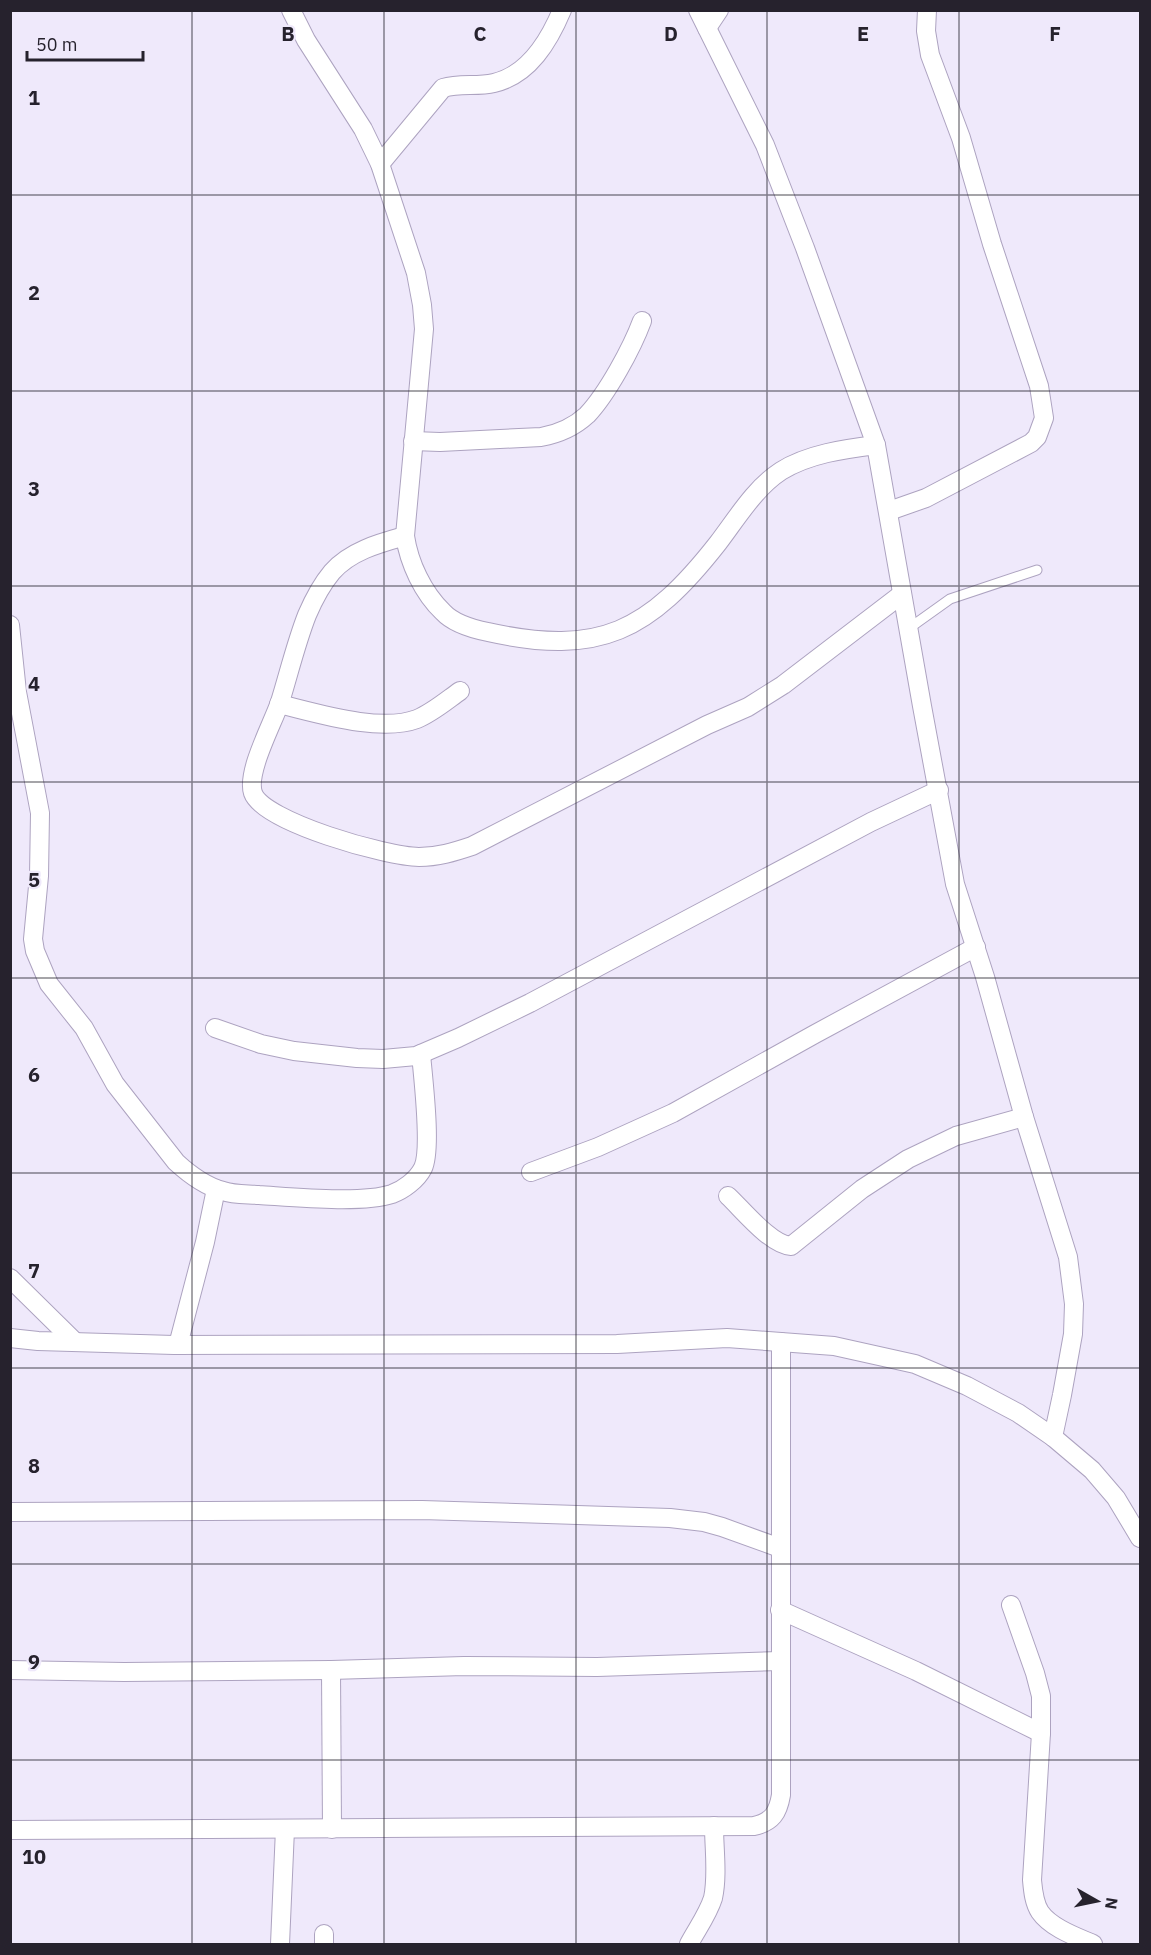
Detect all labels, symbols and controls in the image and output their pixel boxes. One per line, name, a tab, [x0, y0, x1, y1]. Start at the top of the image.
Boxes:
text: B	[281, 20, 295, 47]
text: C	[473, 20, 487, 47]
text: D	[664, 20, 678, 47]
text: E	[857, 20, 869, 47]
text: F	[1049, 20, 1061, 47]
scale bar	[27, 24, 142, 62]
text: 50 m	[36, 33, 78, 56]
text: 1	[28, 84, 40, 111]
text: 2	[28, 279, 40, 306]
text: 3	[28, 475, 40, 502]
text: 4	[28, 670, 40, 697]
text: 5	[28, 866, 40, 893]
text: 6	[28, 1061, 40, 1088]
text: 7	[28, 1257, 40, 1284]
text: 8	[28, 1452, 40, 1479]
text: 9	[28, 1648, 40, 1675]
text: 10	[22, 1843, 46, 1870]
north arrow	[1067, 1871, 1127, 1931]
text: N	[1101, 1896, 1123, 1911]

